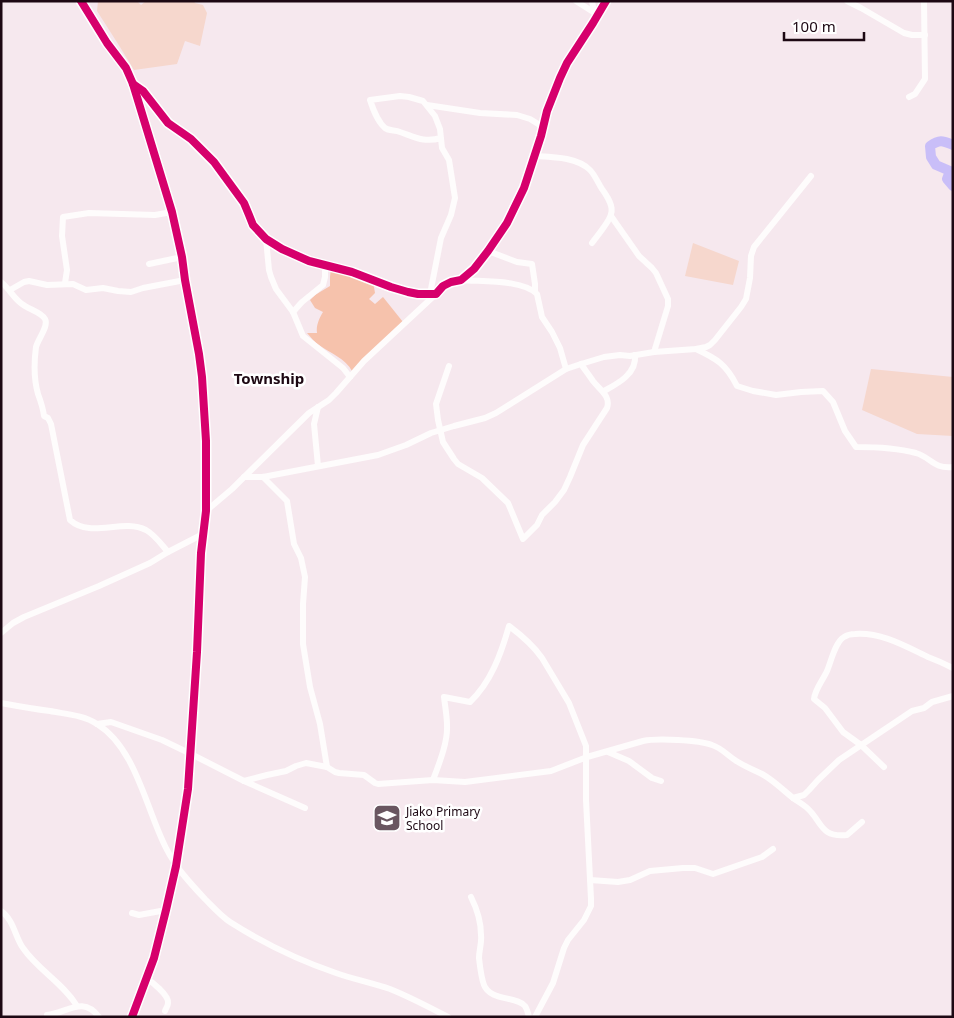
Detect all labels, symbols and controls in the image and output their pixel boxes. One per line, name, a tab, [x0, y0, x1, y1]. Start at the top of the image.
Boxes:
scale bar	[784, 10, 864, 42]
text: 100 m	[792, 16, 836, 36]
district label: Township	[234, 368, 304, 388]
school or university icon: Jiako Primary School	[372, 803, 402, 833]
place label: Jiako Primary School	[405, 803, 481, 834]

